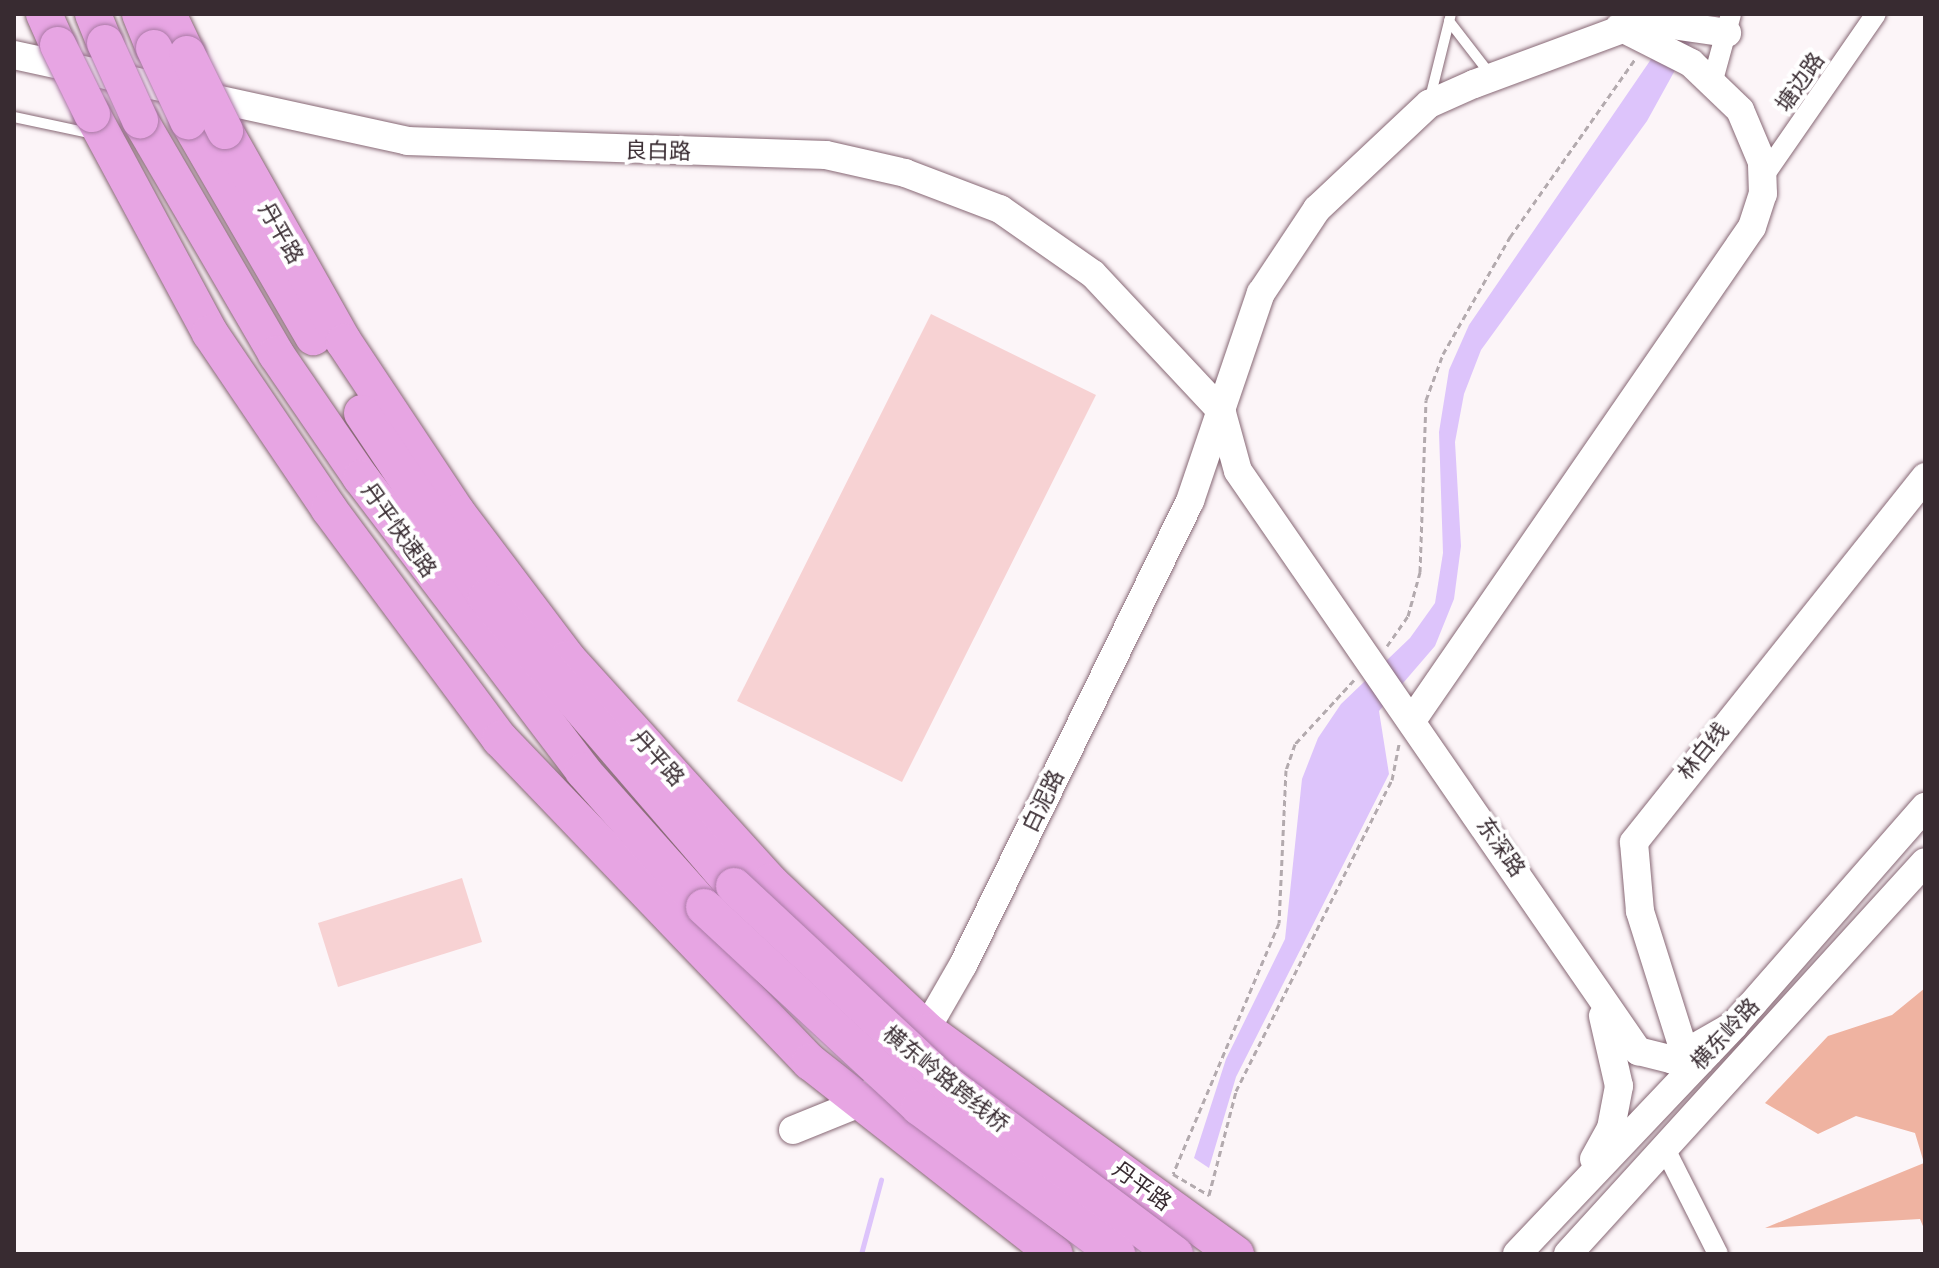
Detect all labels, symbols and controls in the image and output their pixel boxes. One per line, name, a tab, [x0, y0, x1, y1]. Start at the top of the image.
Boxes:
street label: 塘边路	[1770, 47, 1830, 117]
street label: 良白路	[625, 137, 691, 165]
street label: 丹平路	[253, 198, 309, 268]
street label: 丹平快速路	[356, 478, 442, 582]
street label: 林白线	[1672, 717, 1734, 785]
street label: 丹平路	[626, 725, 690, 791]
street label: 白泥路	[1017, 766, 1069, 836]
street label: 东深路	[1471, 812, 1531, 882]
street label: 横东岭路	[1685, 993, 1765, 1075]
street label: 横东岭路跨线桥	[878, 1020, 1014, 1138]
street label: 丹平路	[1108, 1156, 1176, 1216]

